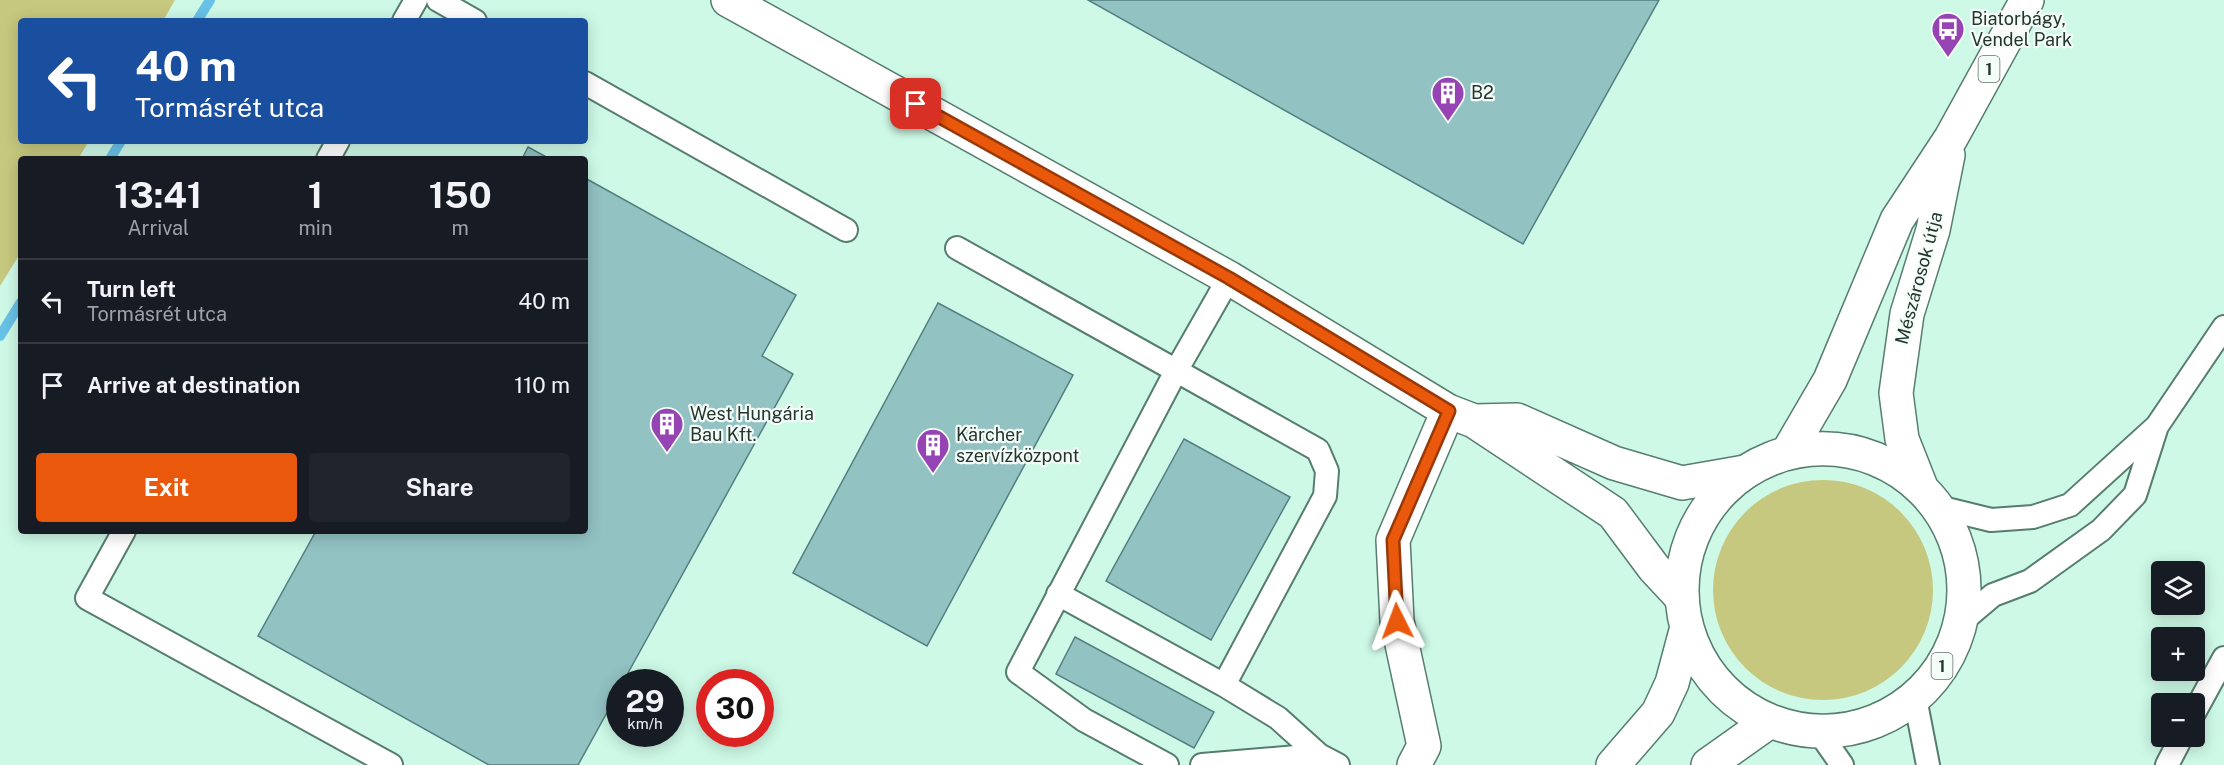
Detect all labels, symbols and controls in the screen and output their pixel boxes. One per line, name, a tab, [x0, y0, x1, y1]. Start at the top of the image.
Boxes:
place label: Biatorbágy, Vendel Park	[1971, 8, 2072, 50]
bus stop icon: Biatorbágy, Vendel Park	[1930, 11, 1966, 58]
text: 40 m	[135, 41, 237, 90]
icon: left	[36, 42, 114, 120]
road number: 1	[1978, 56, 2000, 82]
building icon: B2	[1430, 75, 1466, 122]
pin	[890, 78, 941, 129]
place label: B2	[1471, 82, 1494, 103]
icon: arrive	[899, 87, 932, 120]
text: Tormásrét utca	[135, 91, 324, 123]
text: 13:41	[114, 174, 202, 216]
text: 1	[308, 174, 323, 216]
text: 150	[429, 174, 492, 216]
street label: Mészárosok útja	[1891, 209, 1946, 347]
text: Arrival	[127, 216, 189, 240]
text: min	[299, 216, 332, 240]
text: m	[452, 216, 469, 240]
text: Turn left	[87, 276, 176, 302]
icon: left	[36, 285, 69, 318]
text: 40 m	[518, 288, 570, 314]
text: Tormásrét utca	[87, 302, 227, 326]
icon: arrive	[36, 369, 69, 402]
text: Arrive at destination	[87, 372, 300, 398]
text: 110 m	[514, 372, 570, 398]
place label: West Hungária Bau Kft.	[690, 403, 814, 445]
building icon: West Hungária Bau Kft.	[649, 406, 685, 453]
place label: Kärcher szervízközpont	[956, 424, 1079, 466]
building icon: Kärcher szervízközpont	[915, 427, 951, 474]
button: Exit	[36, 453, 297, 522]
button: Share	[309, 453, 570, 522]
map controls	[2151, 561, 2205, 747]
button: layers	[2151, 561, 2205, 615]
position arrow	[1365, 589, 1429, 653]
button: +	[2151, 627, 2205, 681]
road number: 1	[1932, 653, 1952, 679]
speed limit sign: 30	[696, 669, 774, 747]
text: 29	[626, 683, 664, 719]
button: −	[2151, 693, 2205, 747]
text: km/h	[627, 715, 663, 732]

